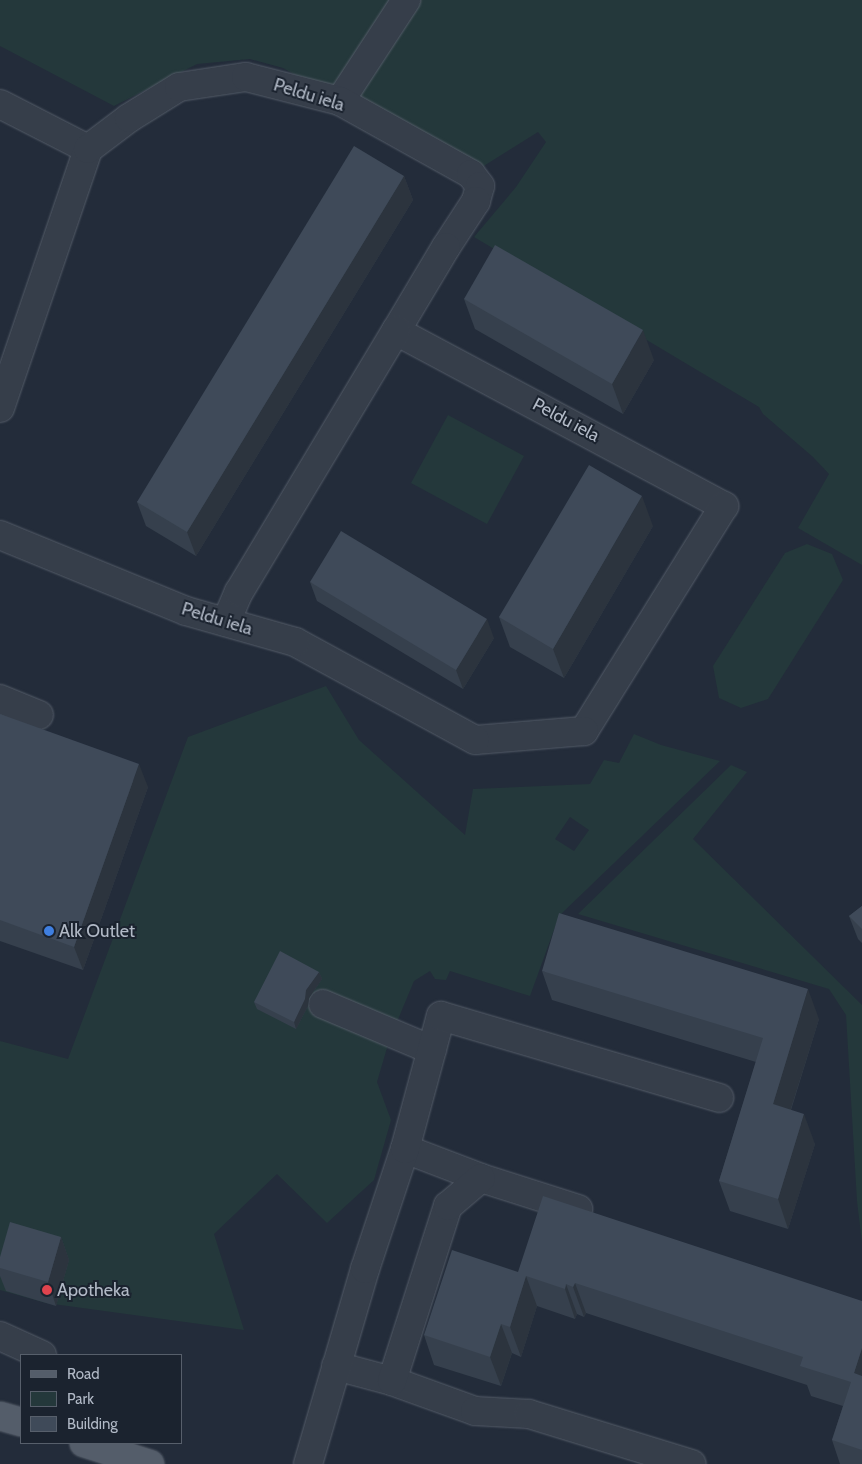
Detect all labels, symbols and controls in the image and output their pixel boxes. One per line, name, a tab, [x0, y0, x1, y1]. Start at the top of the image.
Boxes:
street label: Peldu iela	[271, 74, 347, 116]
street label: Peldu iela	[529, 393, 603, 447]
street label: Peldu iela	[179, 598, 255, 640]
place label: Alk Outlet	[59, 920, 135, 942]
marker: Alk Outlet	[43, 925, 55, 937]
place label: Apotheka	[57, 1279, 130, 1301]
marker: Apotheka	[41, 1284, 53, 1296]
legend	[20, 1354, 182, 1444]
text: Road	[67, 1365, 100, 1383]
text: Park	[67, 1390, 94, 1408]
text: Building	[67, 1415, 118, 1433]

